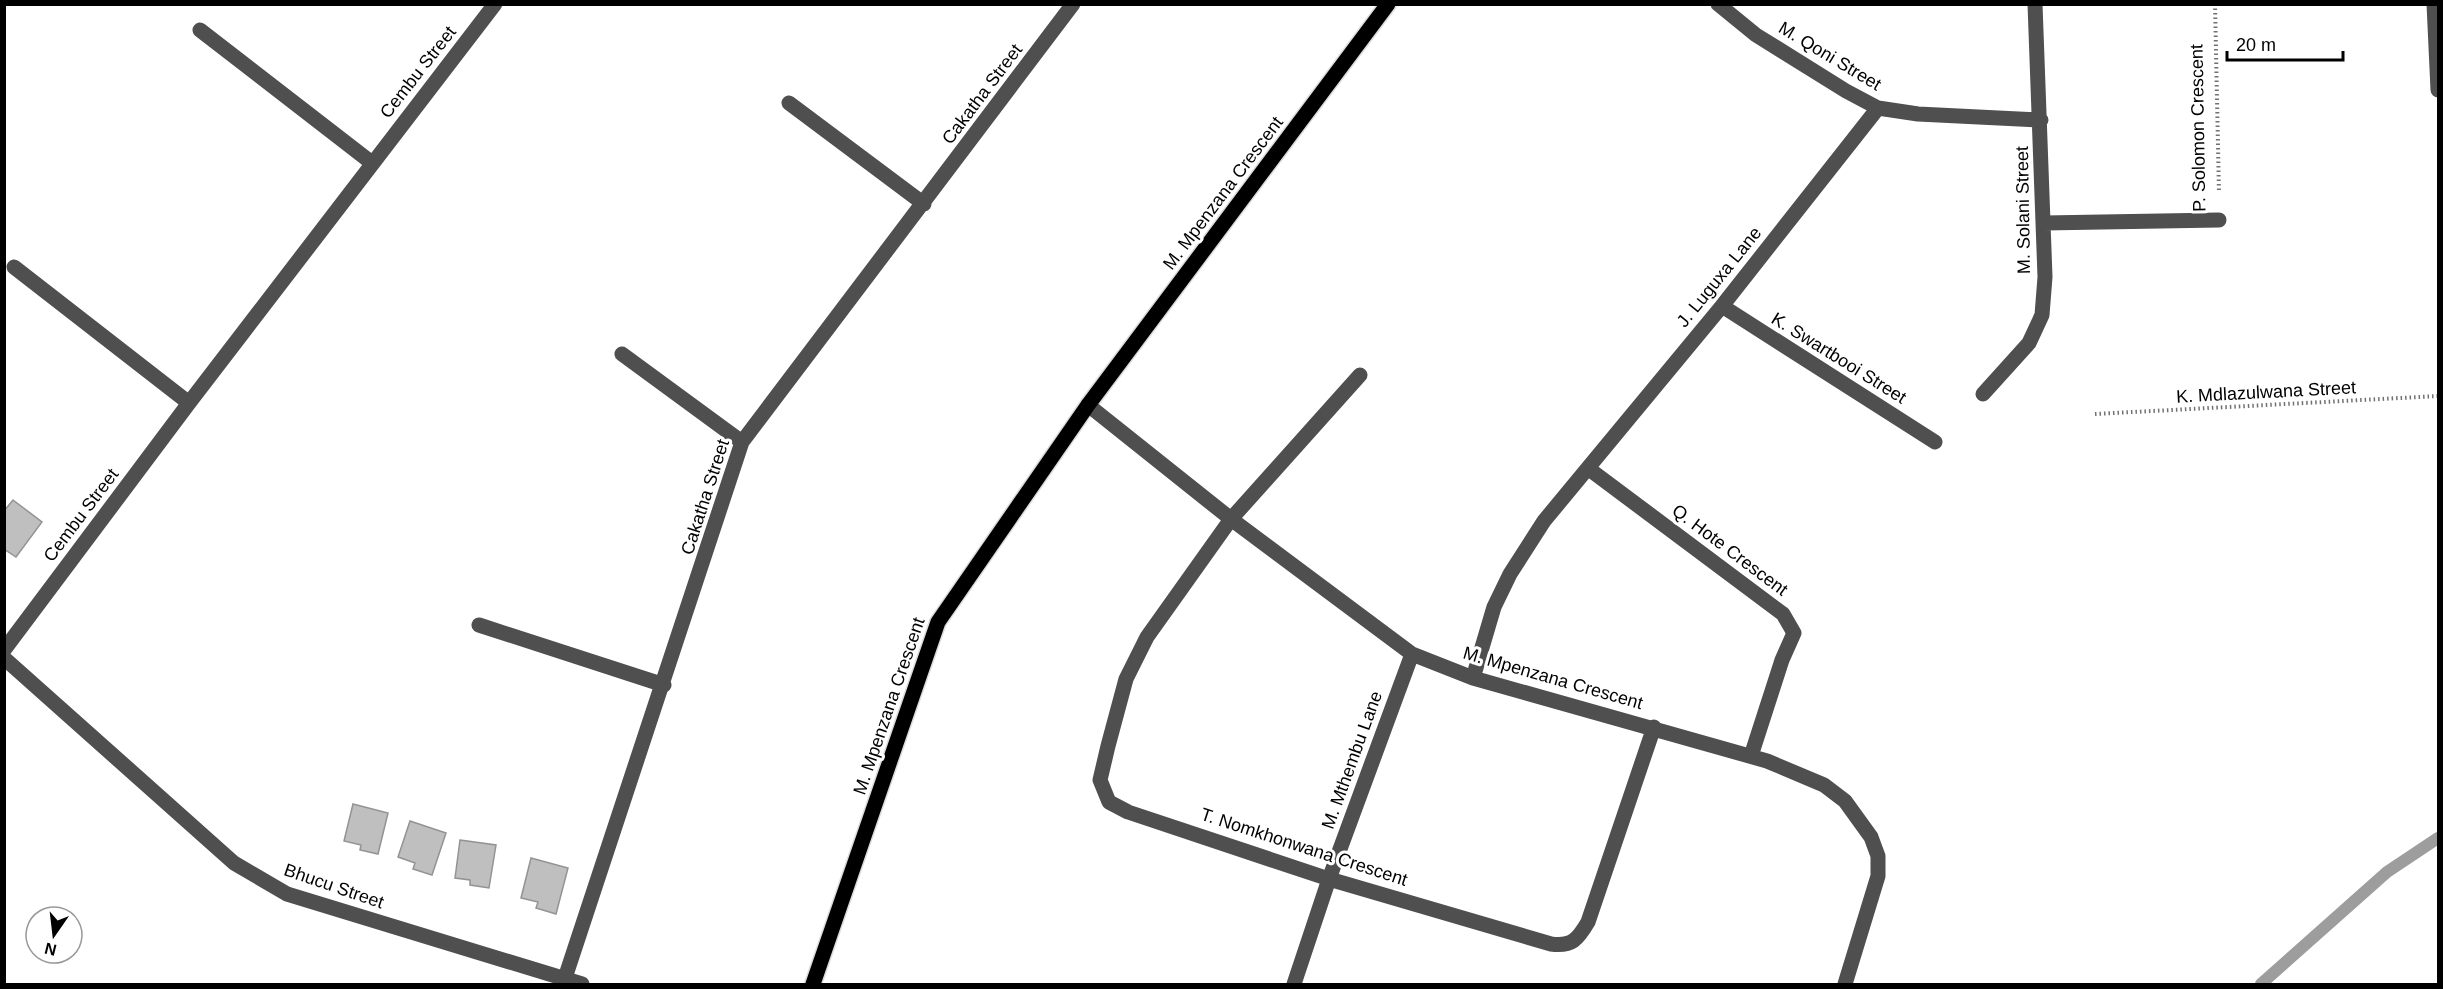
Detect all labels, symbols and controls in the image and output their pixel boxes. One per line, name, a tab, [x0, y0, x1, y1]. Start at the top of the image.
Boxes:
street label: M. Qoni Street	[1775, 18, 1885, 94]
street label: Cembu Street	[376, 22, 460, 122]
scale bar	[2227, 24, 2342, 62]
text: 20 m	[2236, 35, 2276, 55]
street label: Cakatha Street	[938, 40, 1026, 148]
street label: P. Solomon Crescent	[2187, 44, 2209, 212]
street label: M. Mpenzana Crescent	[1159, 113, 1287, 273]
street label: M. Solani Street	[2012, 146, 2034, 274]
street label: J. Luguxa Lane	[1672, 223, 1766, 331]
street label: K. Swartbooi Street	[1768, 308, 1910, 408]
street label: K. Mdlazulwana Street	[2176, 377, 2356, 407]
street label: Cakatha Street	[677, 437, 733, 557]
street label: Cembu Street	[40, 465, 122, 565]
street label: Q. Hote Crescent	[1668, 500, 1792, 600]
street label: M. Mpenzana Crescent	[849, 615, 929, 797]
street label: M. Mpenzana Crescent	[1461, 643, 1645, 713]
street label: M. Mthembu Lane	[1318, 688, 1386, 832]
street label: T. Nomkhonwana Crescent	[1198, 804, 1410, 890]
street label: Bhucu Street	[282, 860, 386, 912]
north arrow	[24, 905, 84, 965]
text: N	[43, 939, 58, 959]

